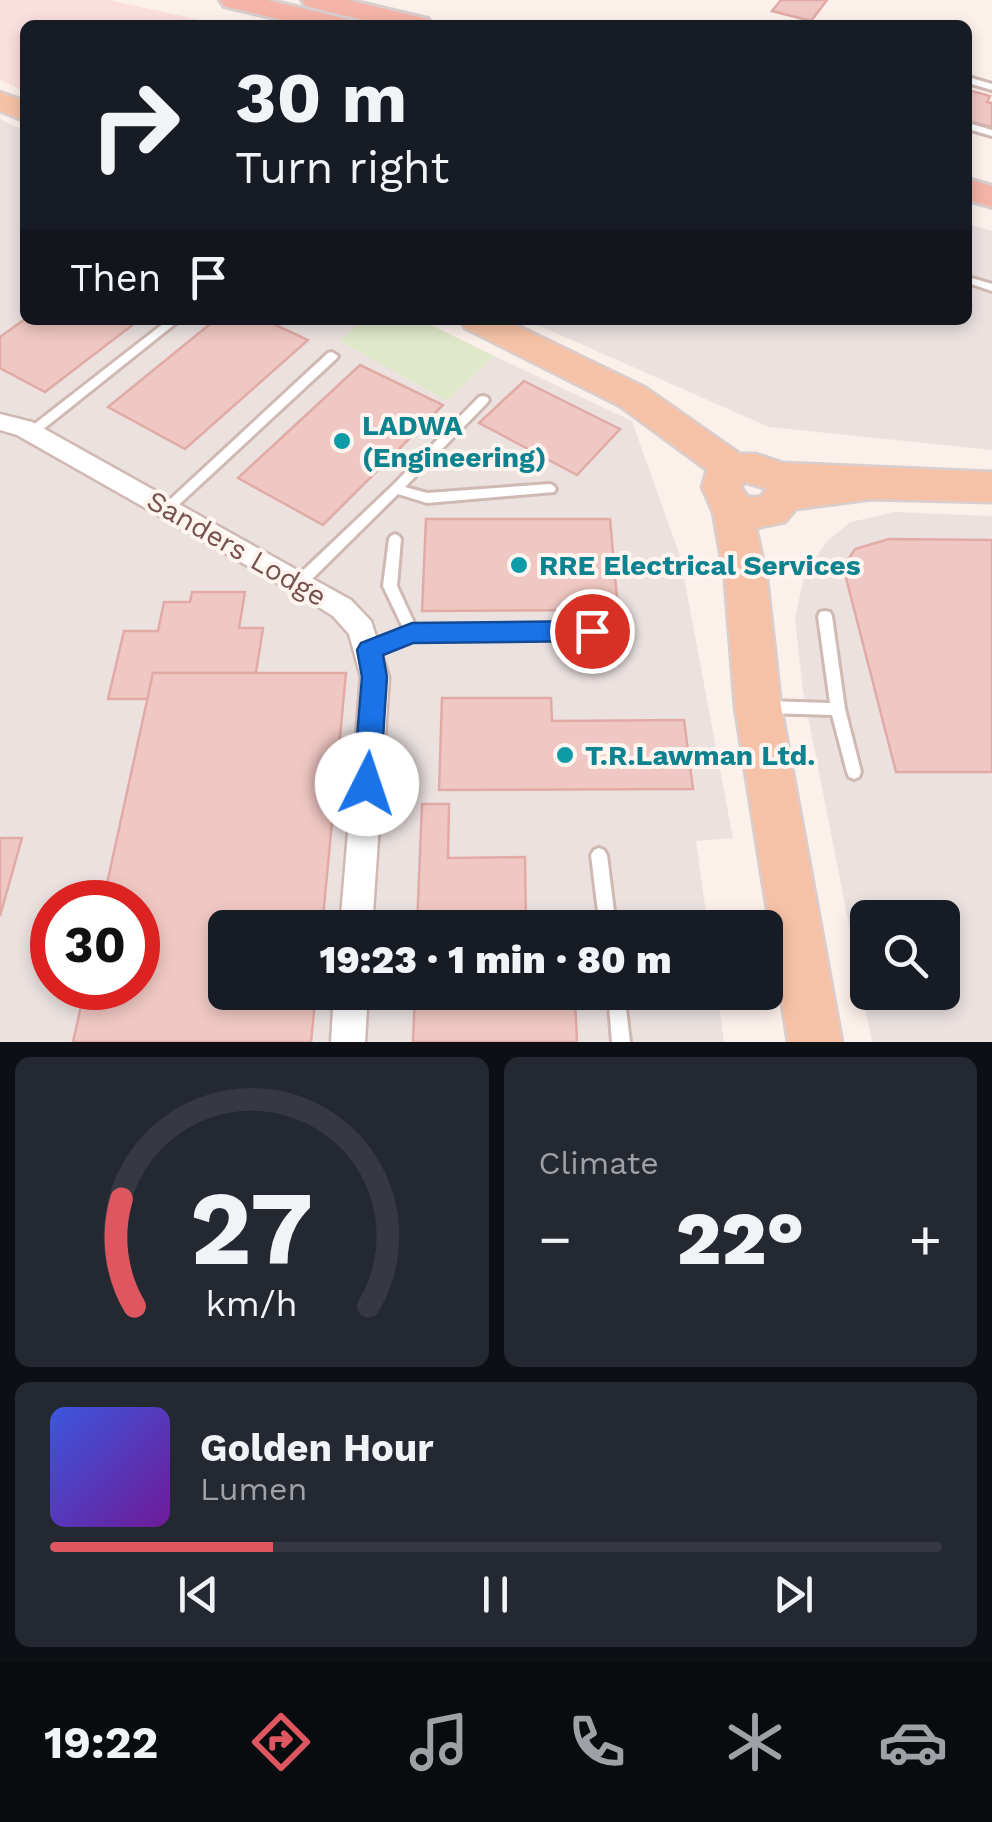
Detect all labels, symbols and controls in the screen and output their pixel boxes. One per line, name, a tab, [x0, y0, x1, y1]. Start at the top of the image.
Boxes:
text: 30 m	[235, 57, 407, 139]
icon: right	[70, 60, 200, 190]
text: Turn right	[235, 141, 449, 194]
icon: arrive	[181, 250, 236, 305]
text: Then	[70, 256, 161, 300]
place label: LADWA (Engineering)	[362, 409, 546, 474]
marker: LADWA (Engineering)	[331, 430, 353, 452]
street label: Sanders Lodge	[141, 484, 332, 613]
place label: RRE Electrical Services	[539, 549, 861, 582]
marker: RRE Electrical Services	[508, 554, 530, 576]
pin	[550, 589, 635, 674]
icon: arrive	[565, 604, 620, 659]
position arrow	[315, 732, 419, 836]
place label: T.R.Lawman Ltd.	[585, 739, 816, 772]
marker: T.R.Lawman Ltd.	[554, 744, 576, 766]
speed limit sign: 30	[30, 880, 160, 1010]
map controls	[850, 900, 960, 1010]
button: search	[850, 900, 960, 1010]
text: 19:23 · 1 min · 80 m	[319, 938, 672, 982]
text: Climate	[539, 1144, 659, 1182]
text: 27	[190, 1167, 313, 1289]
text: 22°	[676, 1194, 804, 1282]
text: −	[539, 1207, 572, 1271]
text: +	[909, 1207, 942, 1271]
text: km/h	[206, 1283, 298, 1325]
text: Golden Hour	[200, 1426, 434, 1470]
text: Lumen	[200, 1470, 307, 1508]
icon: previous	[171, 1567, 226, 1622]
icon: pause	[468, 1567, 523, 1622]
icon: next	[766, 1567, 821, 1622]
icon: directions	[246, 1707, 316, 1777]
icon: music	[404, 1707, 474, 1777]
icon: phone	[562, 1707, 632, 1777]
icon: climate	[720, 1707, 790, 1777]
icon: car	[878, 1707, 948, 1777]
text: 19:22	[44, 1716, 158, 1769]

